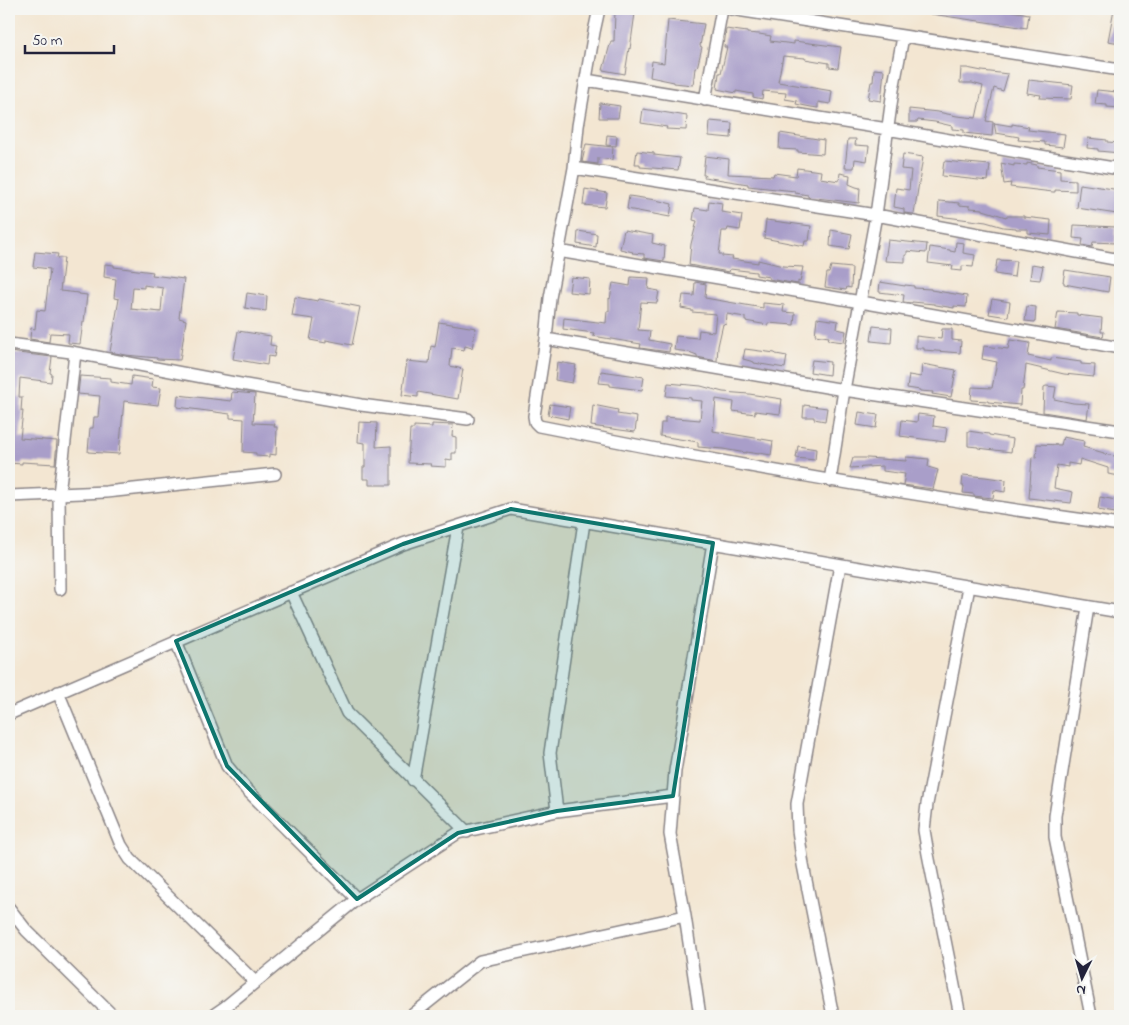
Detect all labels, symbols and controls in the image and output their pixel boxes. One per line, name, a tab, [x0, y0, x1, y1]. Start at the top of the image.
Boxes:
scale bar	[25, 22, 114, 54]
text: 50 m	[32, 30, 63, 52]
north arrow	[1056, 952, 1106, 1002]
text: N	[1075, 979, 1087, 1000]

